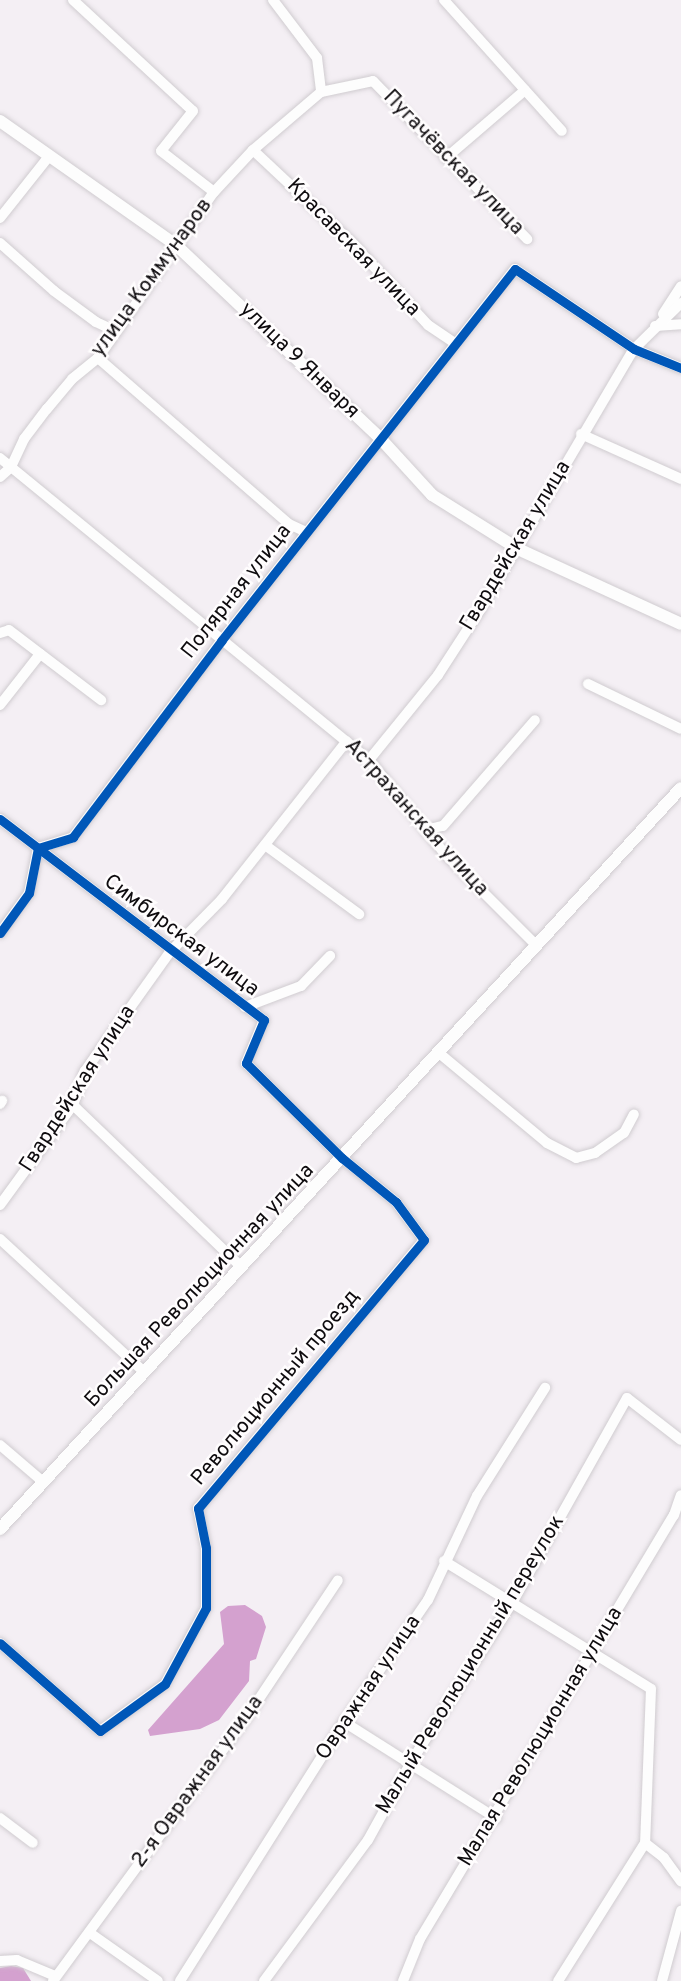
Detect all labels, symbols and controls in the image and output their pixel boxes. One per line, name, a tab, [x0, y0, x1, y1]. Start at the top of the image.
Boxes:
street label: Пугачёвская улица	[377, 85, 529, 241]
street label: Красавская улица	[281, 174, 425, 322]
street label: улица Коммунаров	[86, 194, 218, 362]
street label: улица 9 Января	[234, 297, 364, 425]
street label: Гвардейская улица	[455, 456, 577, 636]
street label: Полярная улица	[177, 520, 297, 664]
street label: Астраханская улица	[339, 734, 493, 902]
street label: Симбирская улица	[98, 869, 264, 1003]
street label: Гвардейская улица	[15, 1001, 141, 1177]
street label: Большая Революционная улица	[80, 1159, 320, 1413]
street label: Революционный проезд	[187, 1285, 365, 1491]
street label: Малый Революционный переулок	[372, 1511, 570, 1819]
street label: Малая Революционная улица	[453, 1603, 629, 1871]
street label: Овражная улица	[311, 1611, 427, 1765]
street label: 2-я Овражная улица	[127, 1691, 269, 1873]

